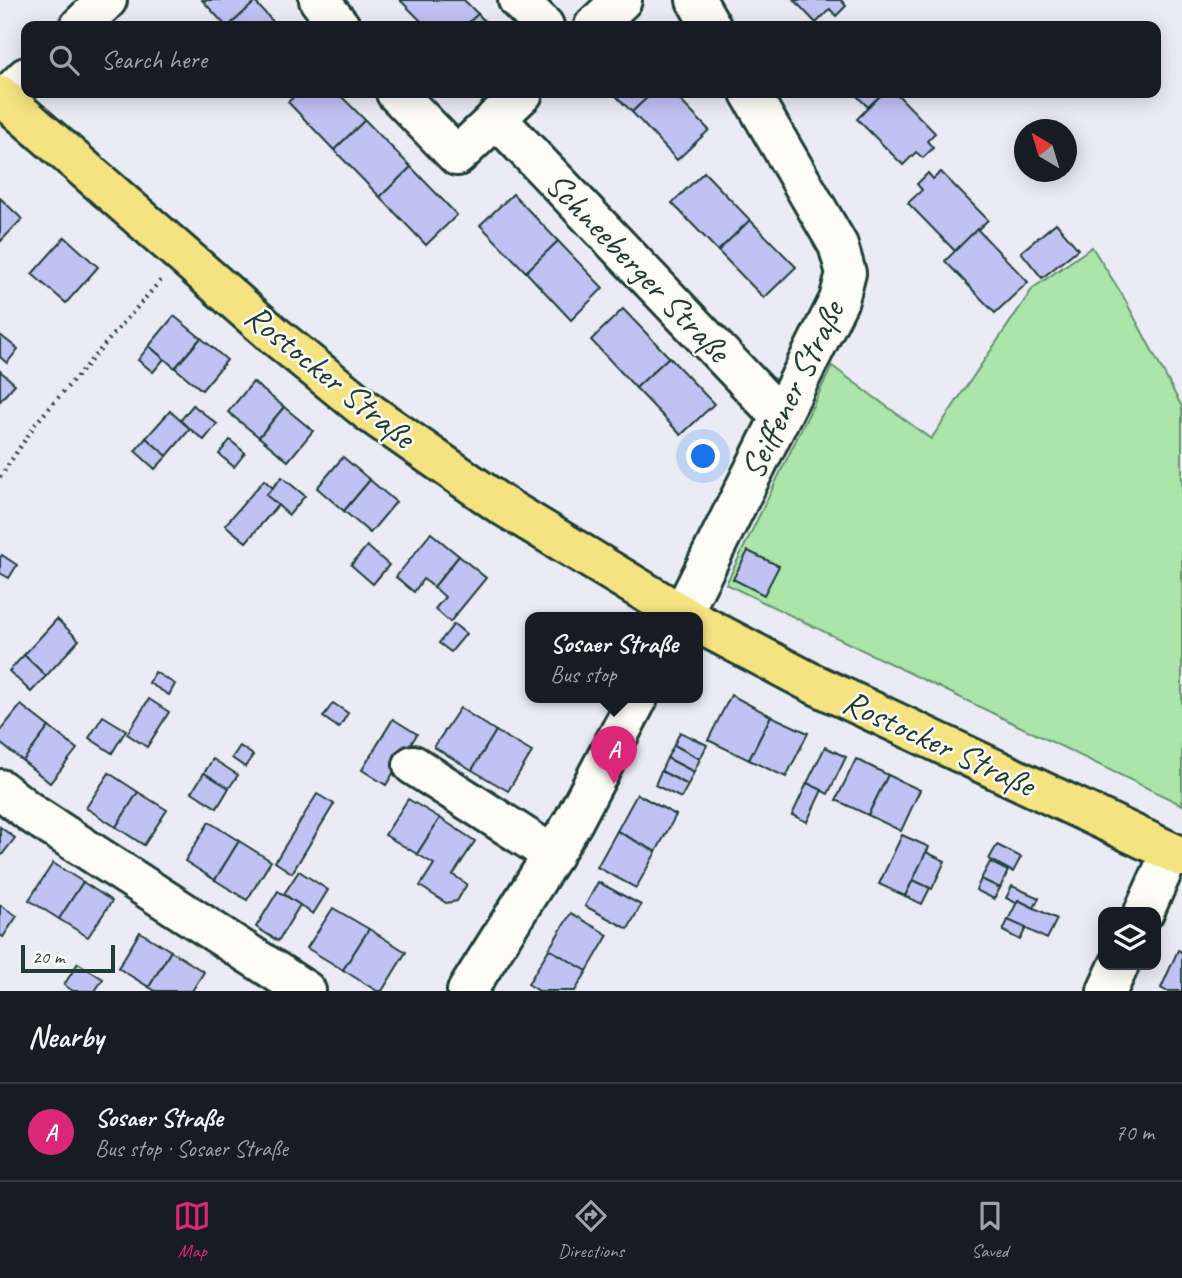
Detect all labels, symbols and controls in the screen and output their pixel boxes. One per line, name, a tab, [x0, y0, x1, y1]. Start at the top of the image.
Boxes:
search box	[21, 21, 1161, 98]
icon: search	[45, 41, 83, 79]
text: Search here	[101, 43, 207, 76]
north arrow	[1014, 119, 1077, 182]
street label: Schneeberger Straße	[536, 162, 742, 374]
street label: Seiffener Straße	[730, 292, 855, 486]
street label: Rostocker Straße	[236, 294, 426, 460]
your location	[686, 439, 720, 473]
popup	[525, 612, 703, 703]
text: Sosaer Straße	[550, 627, 678, 660]
text: Bus stop	[550, 660, 616, 689]
street label: Rostocker Straße	[836, 679, 1044, 808]
pin: A	[591, 726, 637, 784]
map controls	[1098, 907, 1161, 970]
button: layers	[1098, 907, 1161, 970]
scale bar	[21, 942, 116, 974]
text: 20 m	[32, 945, 64, 969]
text: Nearby	[28, 1018, 104, 1056]
text: Sosaer Straße	[95, 1101, 222, 1134]
text: A	[45, 1118, 57, 1147]
text: 70 m	[1115, 1118, 1154, 1147]
text: Bus stop · Sosaer Straße	[95, 1134, 288, 1163]
tab: Map	[173, 1197, 211, 1263]
tab: Directions	[558, 1197, 624, 1263]
tab: Saved	[971, 1197, 1009, 1263]

